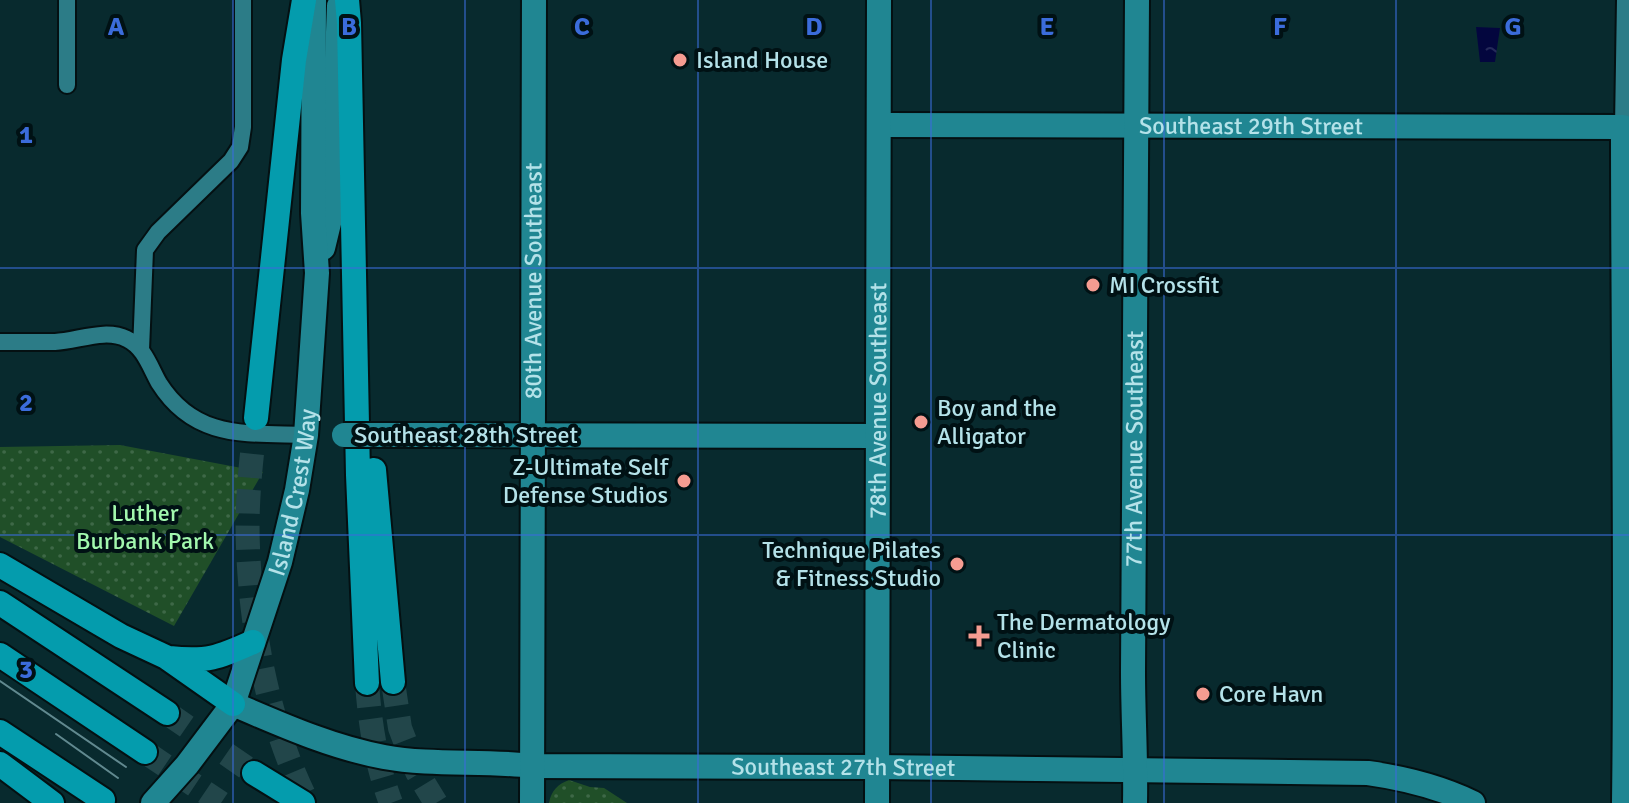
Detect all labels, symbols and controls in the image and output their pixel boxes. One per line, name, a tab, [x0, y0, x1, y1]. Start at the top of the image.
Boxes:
text: A	[108, 11, 125, 43]
text: B	[341, 11, 357, 43]
text: C	[574, 11, 590, 43]
text: D	[805, 11, 823, 43]
text: E	[1040, 11, 1054, 43]
text: F	[1273, 11, 1287, 43]
text: G	[1504, 11, 1522, 43]
place label: Island House	[696, 45, 828, 75]
marker: Island House	[671, 51, 689, 69]
street label: Southeast 29th Street	[1139, 111, 1363, 141]
text: 1	[19, 119, 33, 151]
street label: 80th Avenue Southeast	[518, 163, 549, 399]
place label: MI Crossfit	[1109, 270, 1219, 300]
marker: MI Crossfit	[1084, 276, 1102, 294]
street label: 78th Avenue Southeast	[863, 283, 893, 519]
street label: 77th Avenue Southeast	[1119, 331, 1150, 567]
text: 2	[19, 387, 33, 419]
place label: Boy and the Alligator	[937, 393, 1057, 451]
street label: Island Crest Way	[261, 408, 323, 580]
marker: Boy and the Alligator	[912, 413, 930, 431]
street label: Southeast 28th Street	[354, 420, 578, 450]
place label: Z-Ultimate Self Defense Studios	[503, 452, 669, 510]
marker: Z-Ultimate Self Defense Studios	[675, 472, 693, 490]
park label: Luther Burbank Park	[76, 498, 214, 556]
place label: Technique Pilates & Fitness Studio	[762, 535, 941, 593]
marker: Technique Pilates & Fitness Studio	[948, 555, 966, 573]
place label: The Dermatology Clinic	[997, 607, 1170, 665]
marker: The Dermatology Clinic	[968, 625, 990, 647]
text: 3	[19, 654, 33, 686]
place label: Core Havn	[1219, 679, 1323, 709]
marker: Core Havn	[1194, 685, 1212, 703]
street label: Southeast 27th Street	[731, 752, 955, 783]

